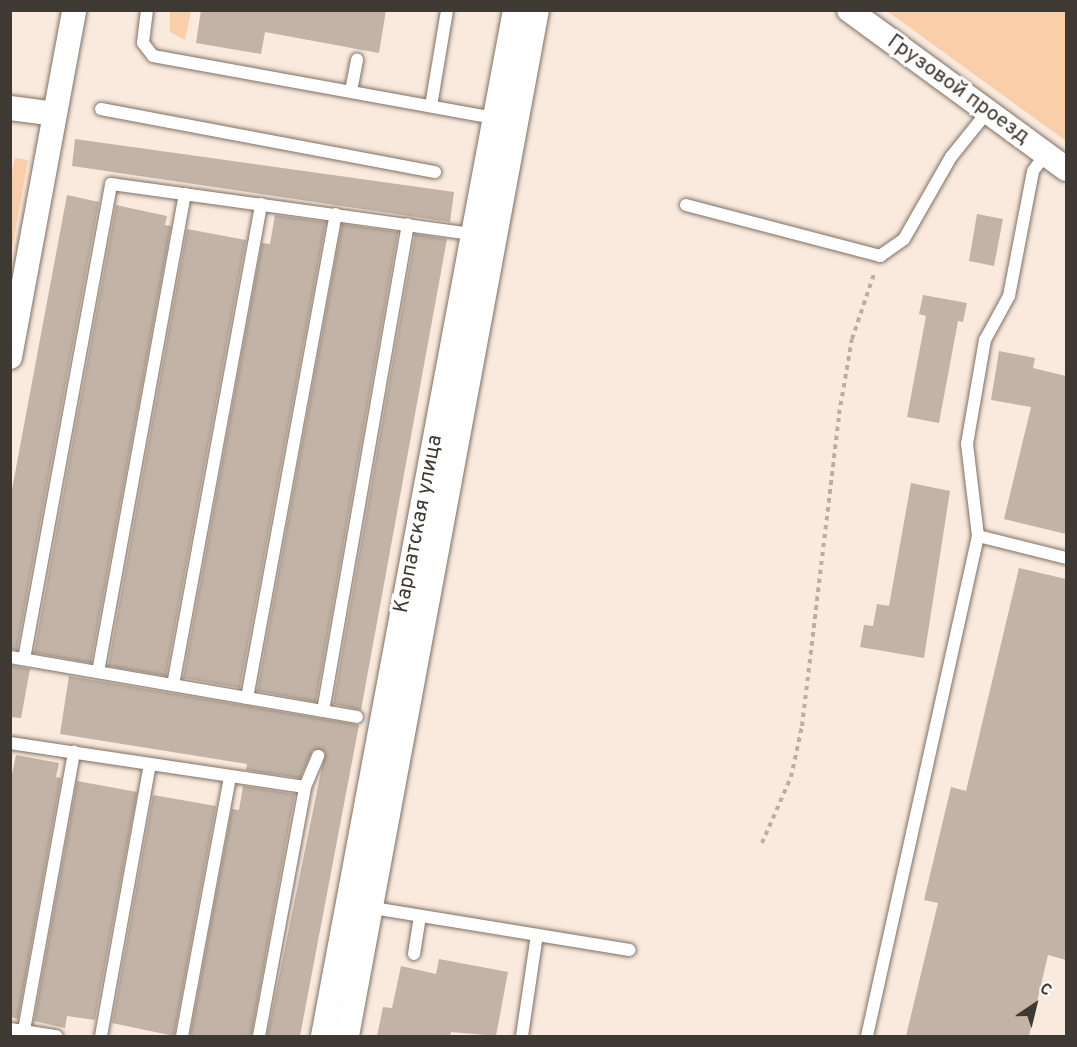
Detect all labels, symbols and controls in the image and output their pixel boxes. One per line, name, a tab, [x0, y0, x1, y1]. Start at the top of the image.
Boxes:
street label: Грузовой проезд	[882, 30, 1034, 150]
street label: Карпатская улица	[389, 433, 449, 615]
north arrow	[1005, 975, 1065, 1035]
text: С	[1035, 979, 1055, 1001]

